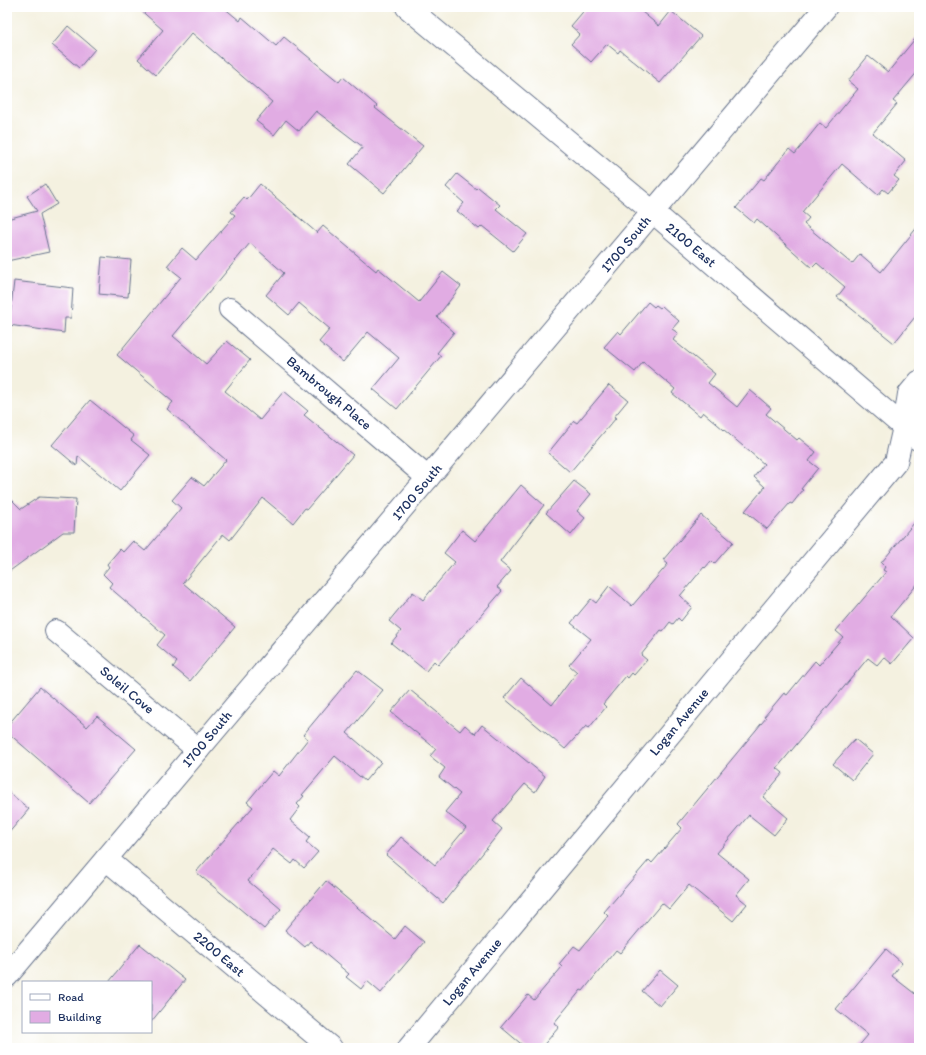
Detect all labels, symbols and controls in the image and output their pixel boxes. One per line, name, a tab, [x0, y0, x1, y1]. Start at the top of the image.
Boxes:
street label: 1700 South	[597, 212, 655, 276]
street label: 2100 East	[662, 219, 720, 271]
street label: Bambrough Place	[283, 352, 375, 434]
street label: 1700 South	[388, 460, 446, 524]
street label: Soleil Cove	[96, 662, 158, 718]
street label: Logan Avenue	[646, 684, 713, 759]
street label: 1700 South	[178, 707, 236, 771]
street label: 2200 East	[190, 928, 248, 980]
street label: Logan Avenue	[439, 934, 506, 1009]
legend	[22, 981, 152, 1033]
text: Road	[58, 990, 84, 1004]
text: Building	[58, 1010, 102, 1024]

